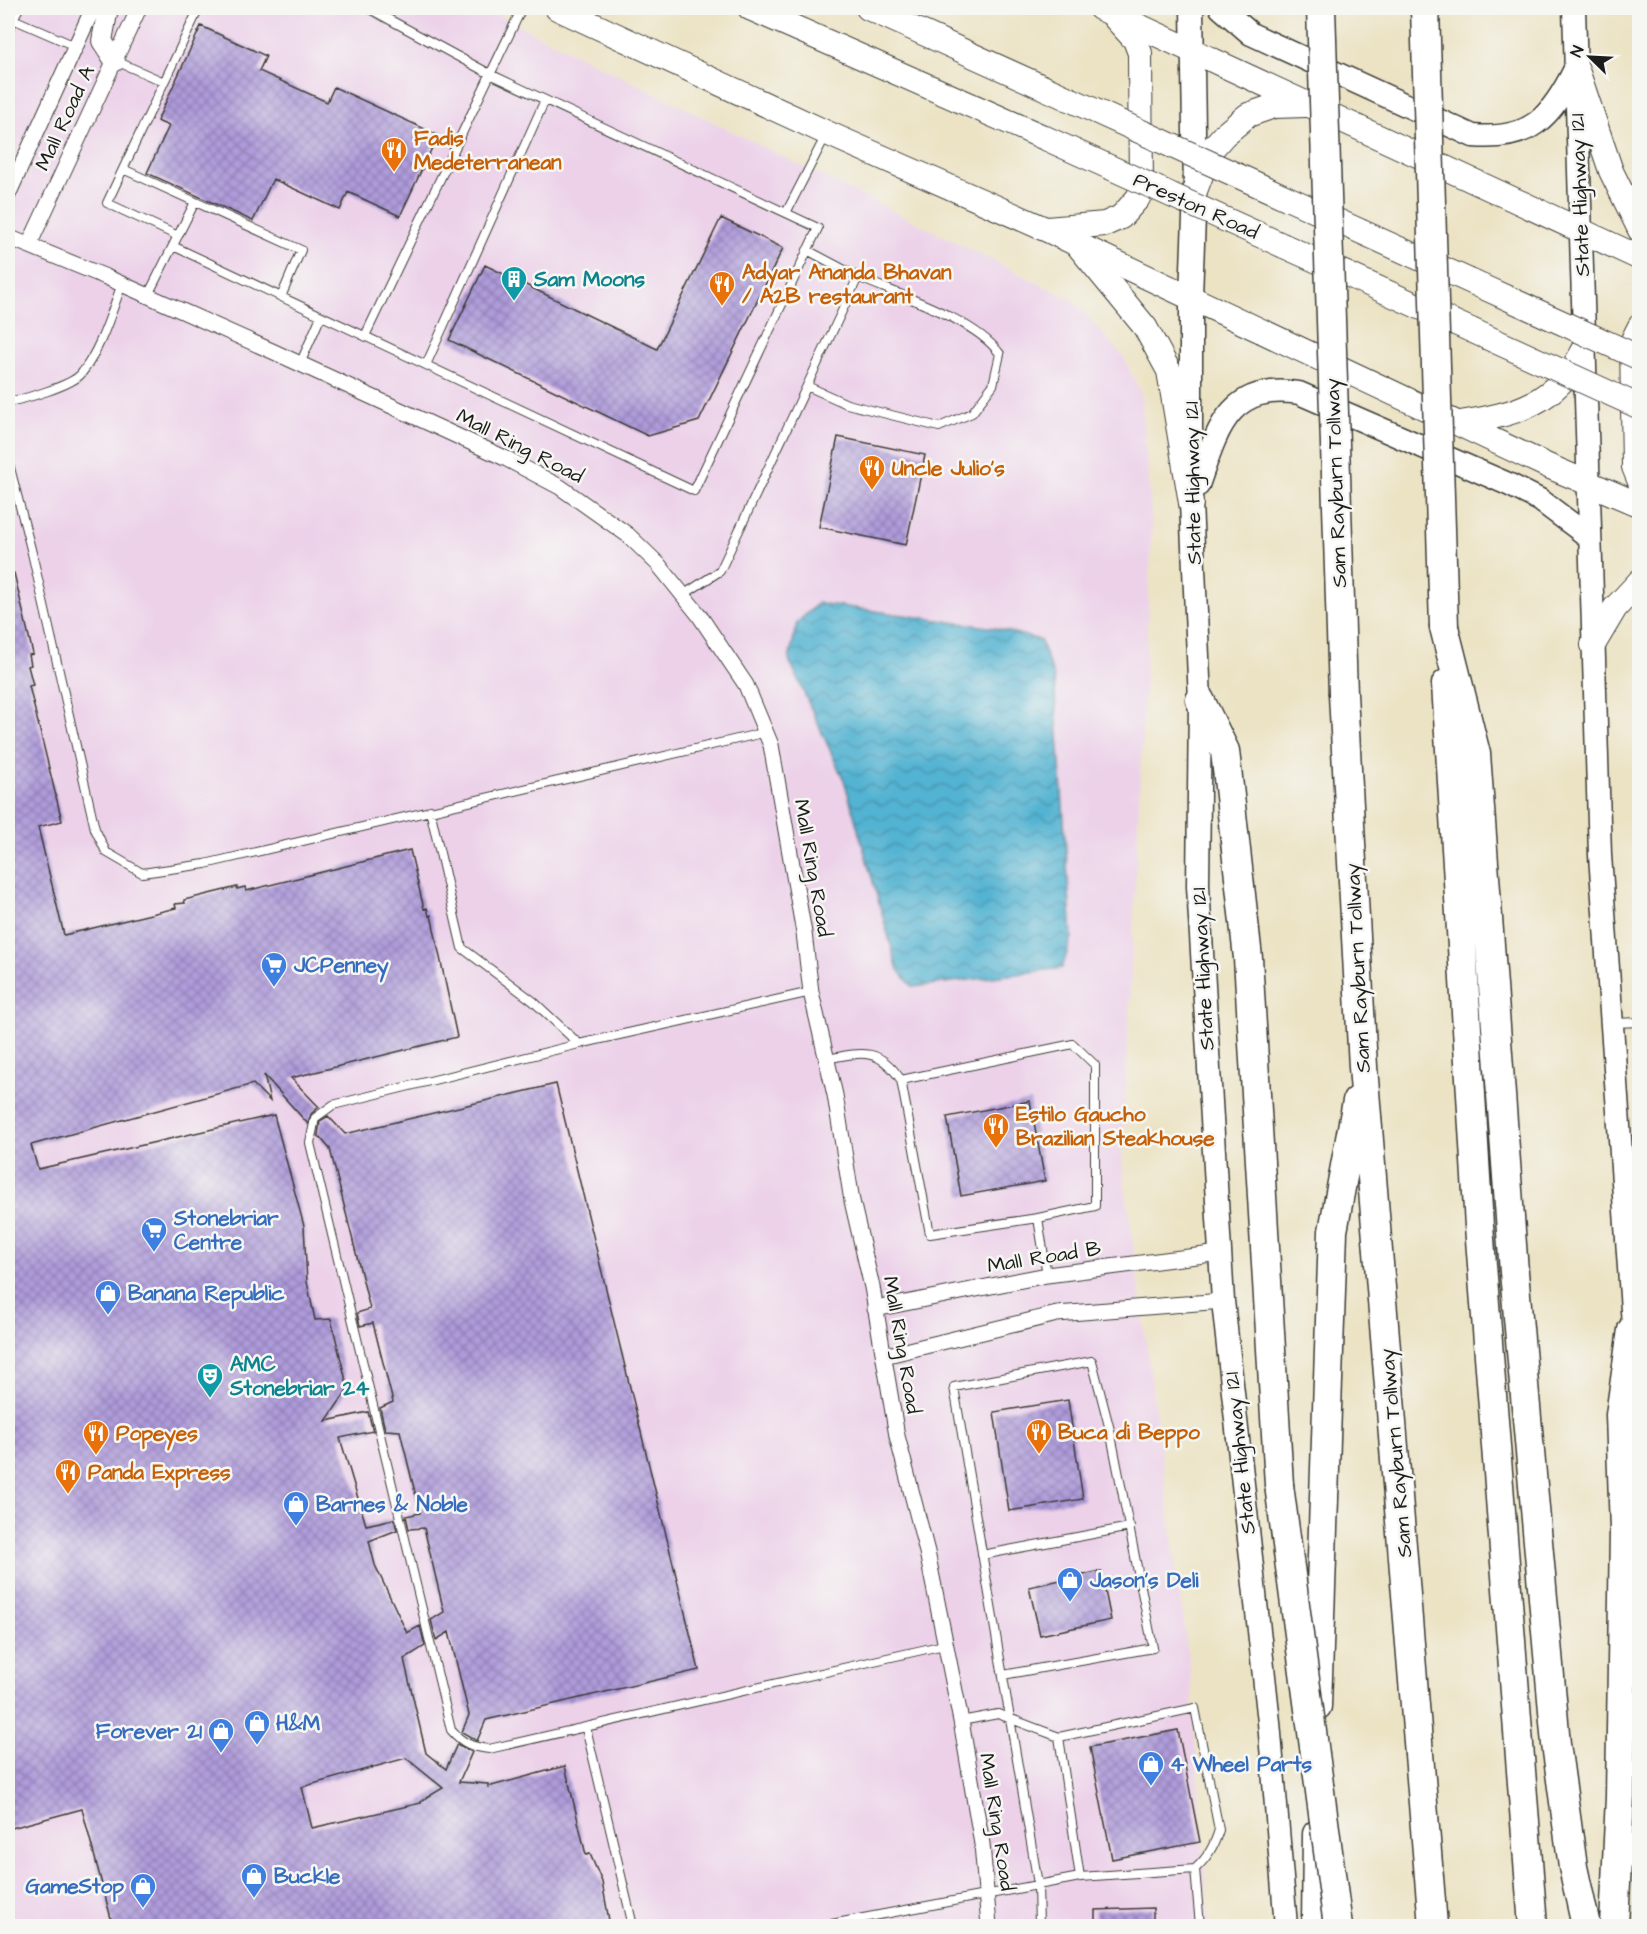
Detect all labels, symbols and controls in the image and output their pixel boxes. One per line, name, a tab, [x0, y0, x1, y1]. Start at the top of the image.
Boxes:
north arrow	[1560, 27, 1620, 87]
text: N	[1565, 42, 1589, 60]
street label: Mall Road A	[28, 60, 102, 175]
street label: State Highway 121	[1563, 113, 1599, 277]
place label: Fadis Medeterranean	[414, 124, 562, 177]
restaurant icon: Fadis Medeterranean	[379, 135, 409, 173]
street label: Preston Road	[1129, 165, 1263, 247]
place label: Adyar Ananda Bhavan / A2B restaurant	[742, 258, 952, 311]
building icon: Sam Moons	[499, 264, 529, 302]
place label: Sam Moons	[533, 265, 645, 294]
restaurant icon: Adyar Ananda Bhavan / A2B restaurant	[707, 269, 737, 307]
street label: Sam Rayburn Tollway	[1318, 377, 1356, 588]
street label: Mall Ring Road	[451, 401, 589, 492]
street label: State Highway 121	[1177, 401, 1211, 565]
restaurant icon: Uncle Julio's	[857, 453, 887, 491]
place label: Uncle Julio's	[892, 454, 1005, 483]
street label: Mall Ring Road	[785, 797, 839, 940]
street label: Sam Rayburn Tollway	[1338, 862, 1380, 1073]
street label: State Highway 121	[1184, 886, 1224, 1051]
supermarket icon: JCPenney	[259, 950, 289, 988]
place label: JCPenney	[293, 951, 389, 983]
place label: Estilo Gaucho Brazilian Steakhouse	[1016, 1100, 1215, 1153]
restaurant icon: Estilo Gaucho Brazilian Steakhouse	[981, 1111, 1011, 1149]
place label: Stonebriar Centre	[173, 1204, 279, 1257]
supermarket icon: Stonebriar Centre	[139, 1215, 169, 1253]
street label: Mall Road B	[985, 1234, 1103, 1280]
street label: Mall Ring Road	[874, 1274, 928, 1417]
shop icon: Banana Republic	[93, 1278, 123, 1316]
place label: Banana Republic	[128, 1279, 285, 1309]
street label: Sam Rayburn Tollway	[1372, 1347, 1422, 1559]
place label: AMC Stonebriar 24	[229, 1350, 370, 1403]
theatre icon: AMC Stonebriar 24	[195, 1361, 225, 1399]
street label: State Highway 121	[1217, 1370, 1265, 1536]
restaurant icon: Buca di Beppo	[1024, 1417, 1054, 1455]
restaurant icon: Popeyes	[81, 1418, 111, 1456]
place label: Buca di Beppo	[1058, 1418, 1200, 1448]
place label: Popeyes	[116, 1419, 198, 1451]
restaurant icon: Panda Express	[53, 1457, 83, 1495]
place label: Panda Express	[88, 1458, 231, 1488]
shop icon: Barnes & Noble	[281, 1489, 311, 1527]
place label: Barnes & Noble	[316, 1490, 469, 1519]
shop icon: Jason's Deli	[1055, 1565, 1085, 1603]
place label: Jason's Deli	[1089, 1566, 1199, 1595]
shop icon: H&M	[242, 1708, 272, 1746]
place label: H&M	[276, 1709, 321, 1738]
shop icon: Forever 21	[206, 1716, 236, 1754]
place label: Forever 21	[96, 1717, 202, 1746]
shop icon: 4 Wheel Parts	[1136, 1749, 1166, 1787]
place label: 4 Wheel Parts	[1170, 1750, 1312, 1779]
street label: Mall Ring Road	[970, 1751, 1022, 1894]
shop icon: Buckle	[239, 1861, 269, 1899]
place label: Buckle	[274, 1862, 341, 1891]
shop icon: GameStop	[128, 1871, 158, 1909]
place label: GameStop	[26, 1872, 124, 1902]

